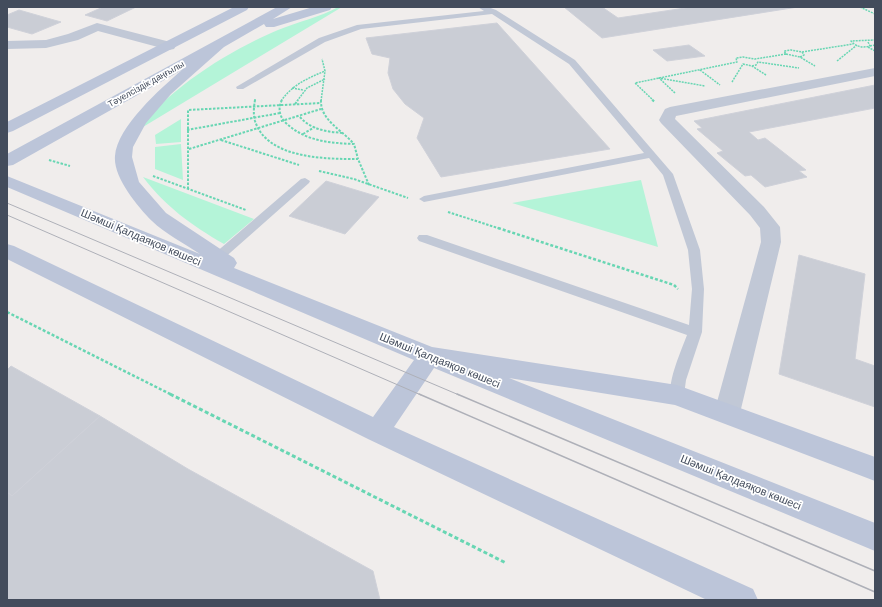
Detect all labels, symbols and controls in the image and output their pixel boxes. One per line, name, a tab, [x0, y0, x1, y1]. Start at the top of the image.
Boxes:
street label: Тәуелсіздік даңғылы	[106, 59, 186, 109]
street label: Шәмші Қалдаяқов көшесі	[79, 206, 203, 268]
street label: Шәмші Қалдаяқов көшесі	[378, 330, 502, 390]
street label: Шәмші Қалдаяқов көшесі	[679, 452, 803, 512]

